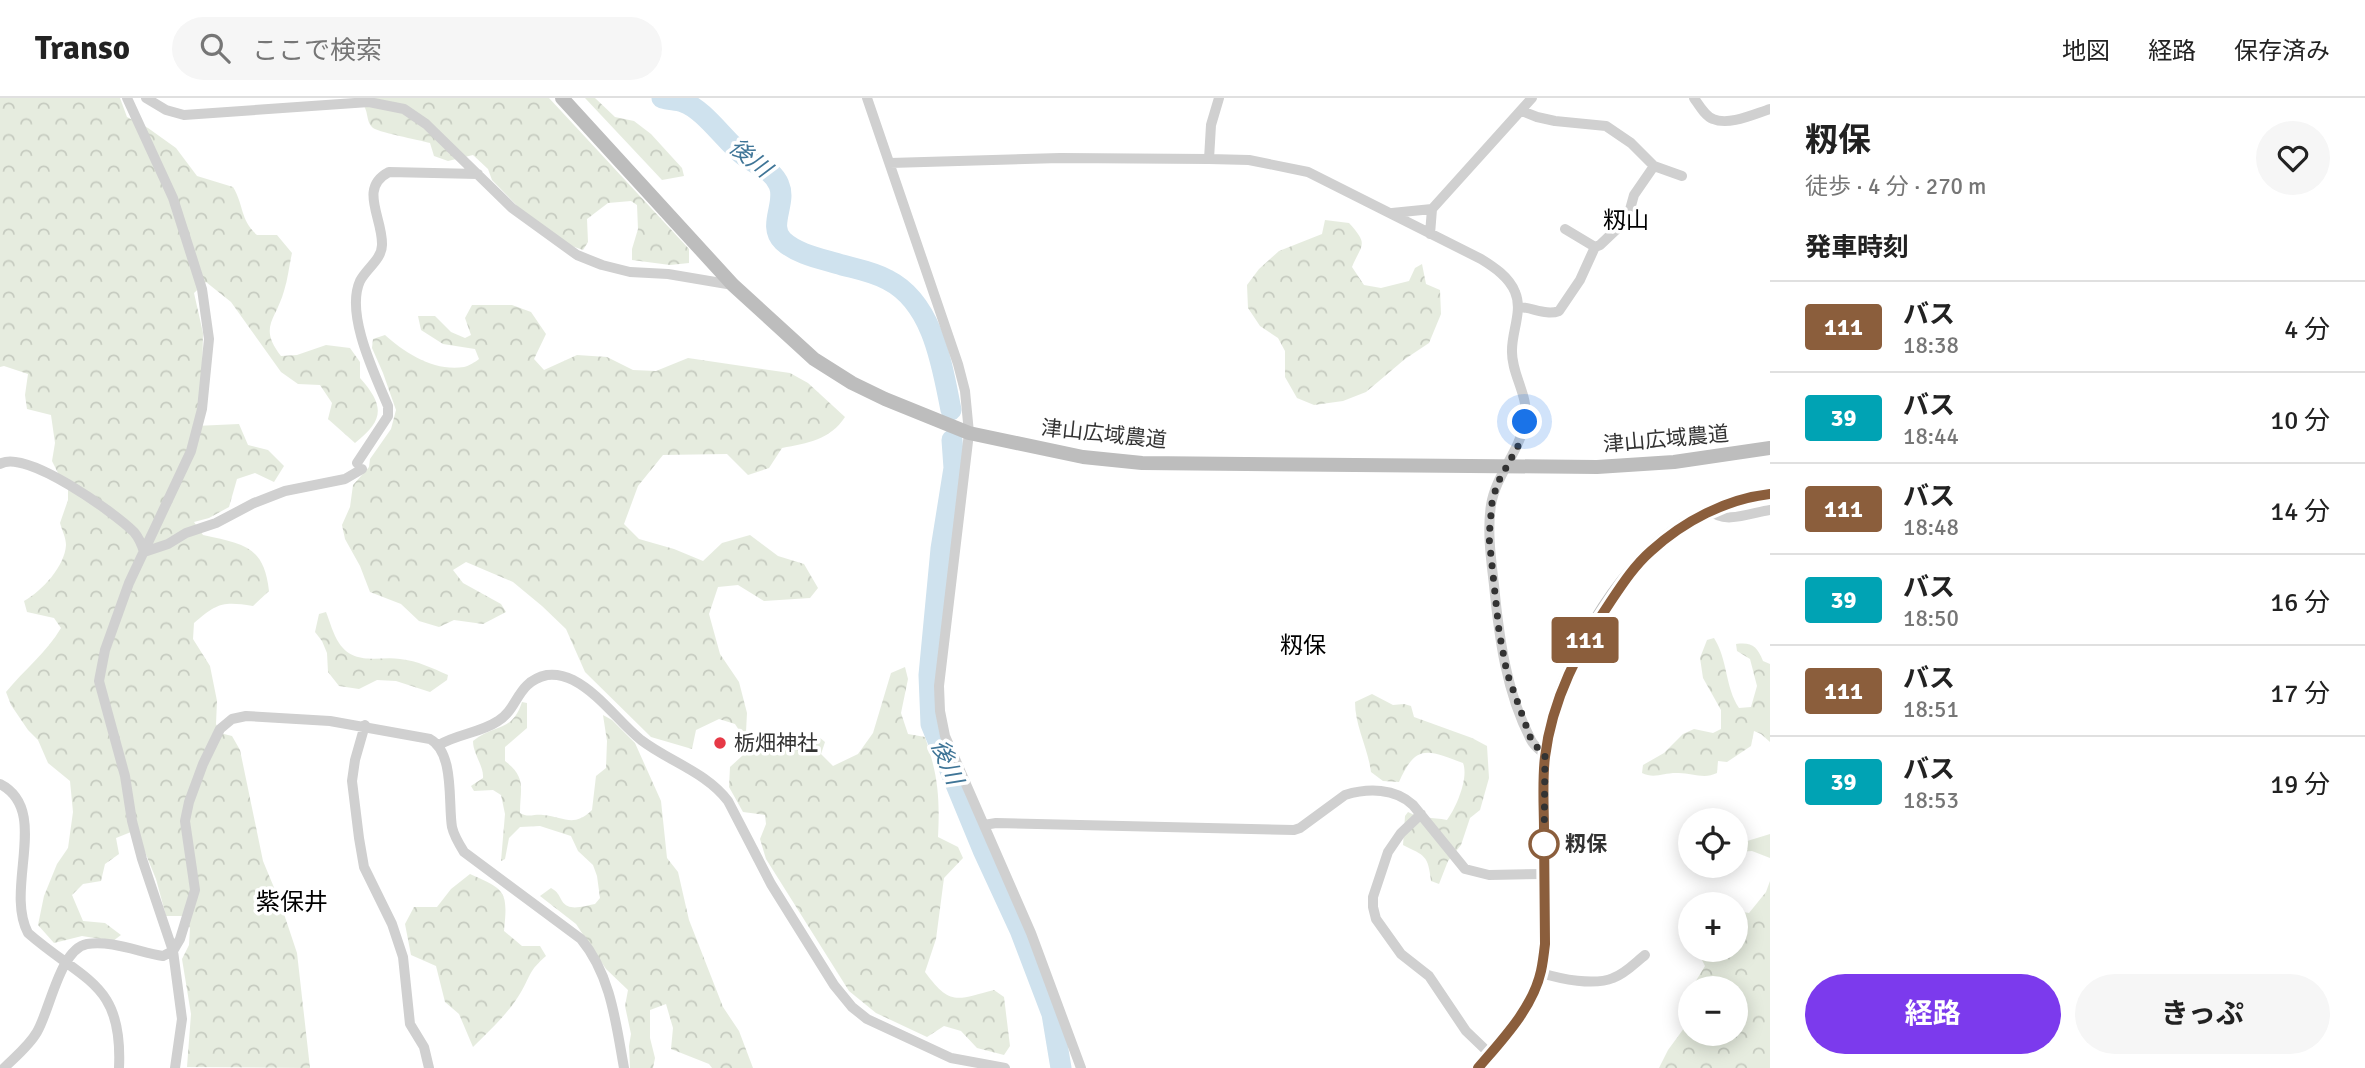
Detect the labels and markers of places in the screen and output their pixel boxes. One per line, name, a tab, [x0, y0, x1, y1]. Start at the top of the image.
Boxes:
place label: 栃畑神社	[734, 730, 818, 756]
marker: 栃畑神社	[712, 735, 728, 751]
marker: 籾保	[1529, 829, 1559, 859]
place label: 籾保	[1565, 831, 1608, 857]

